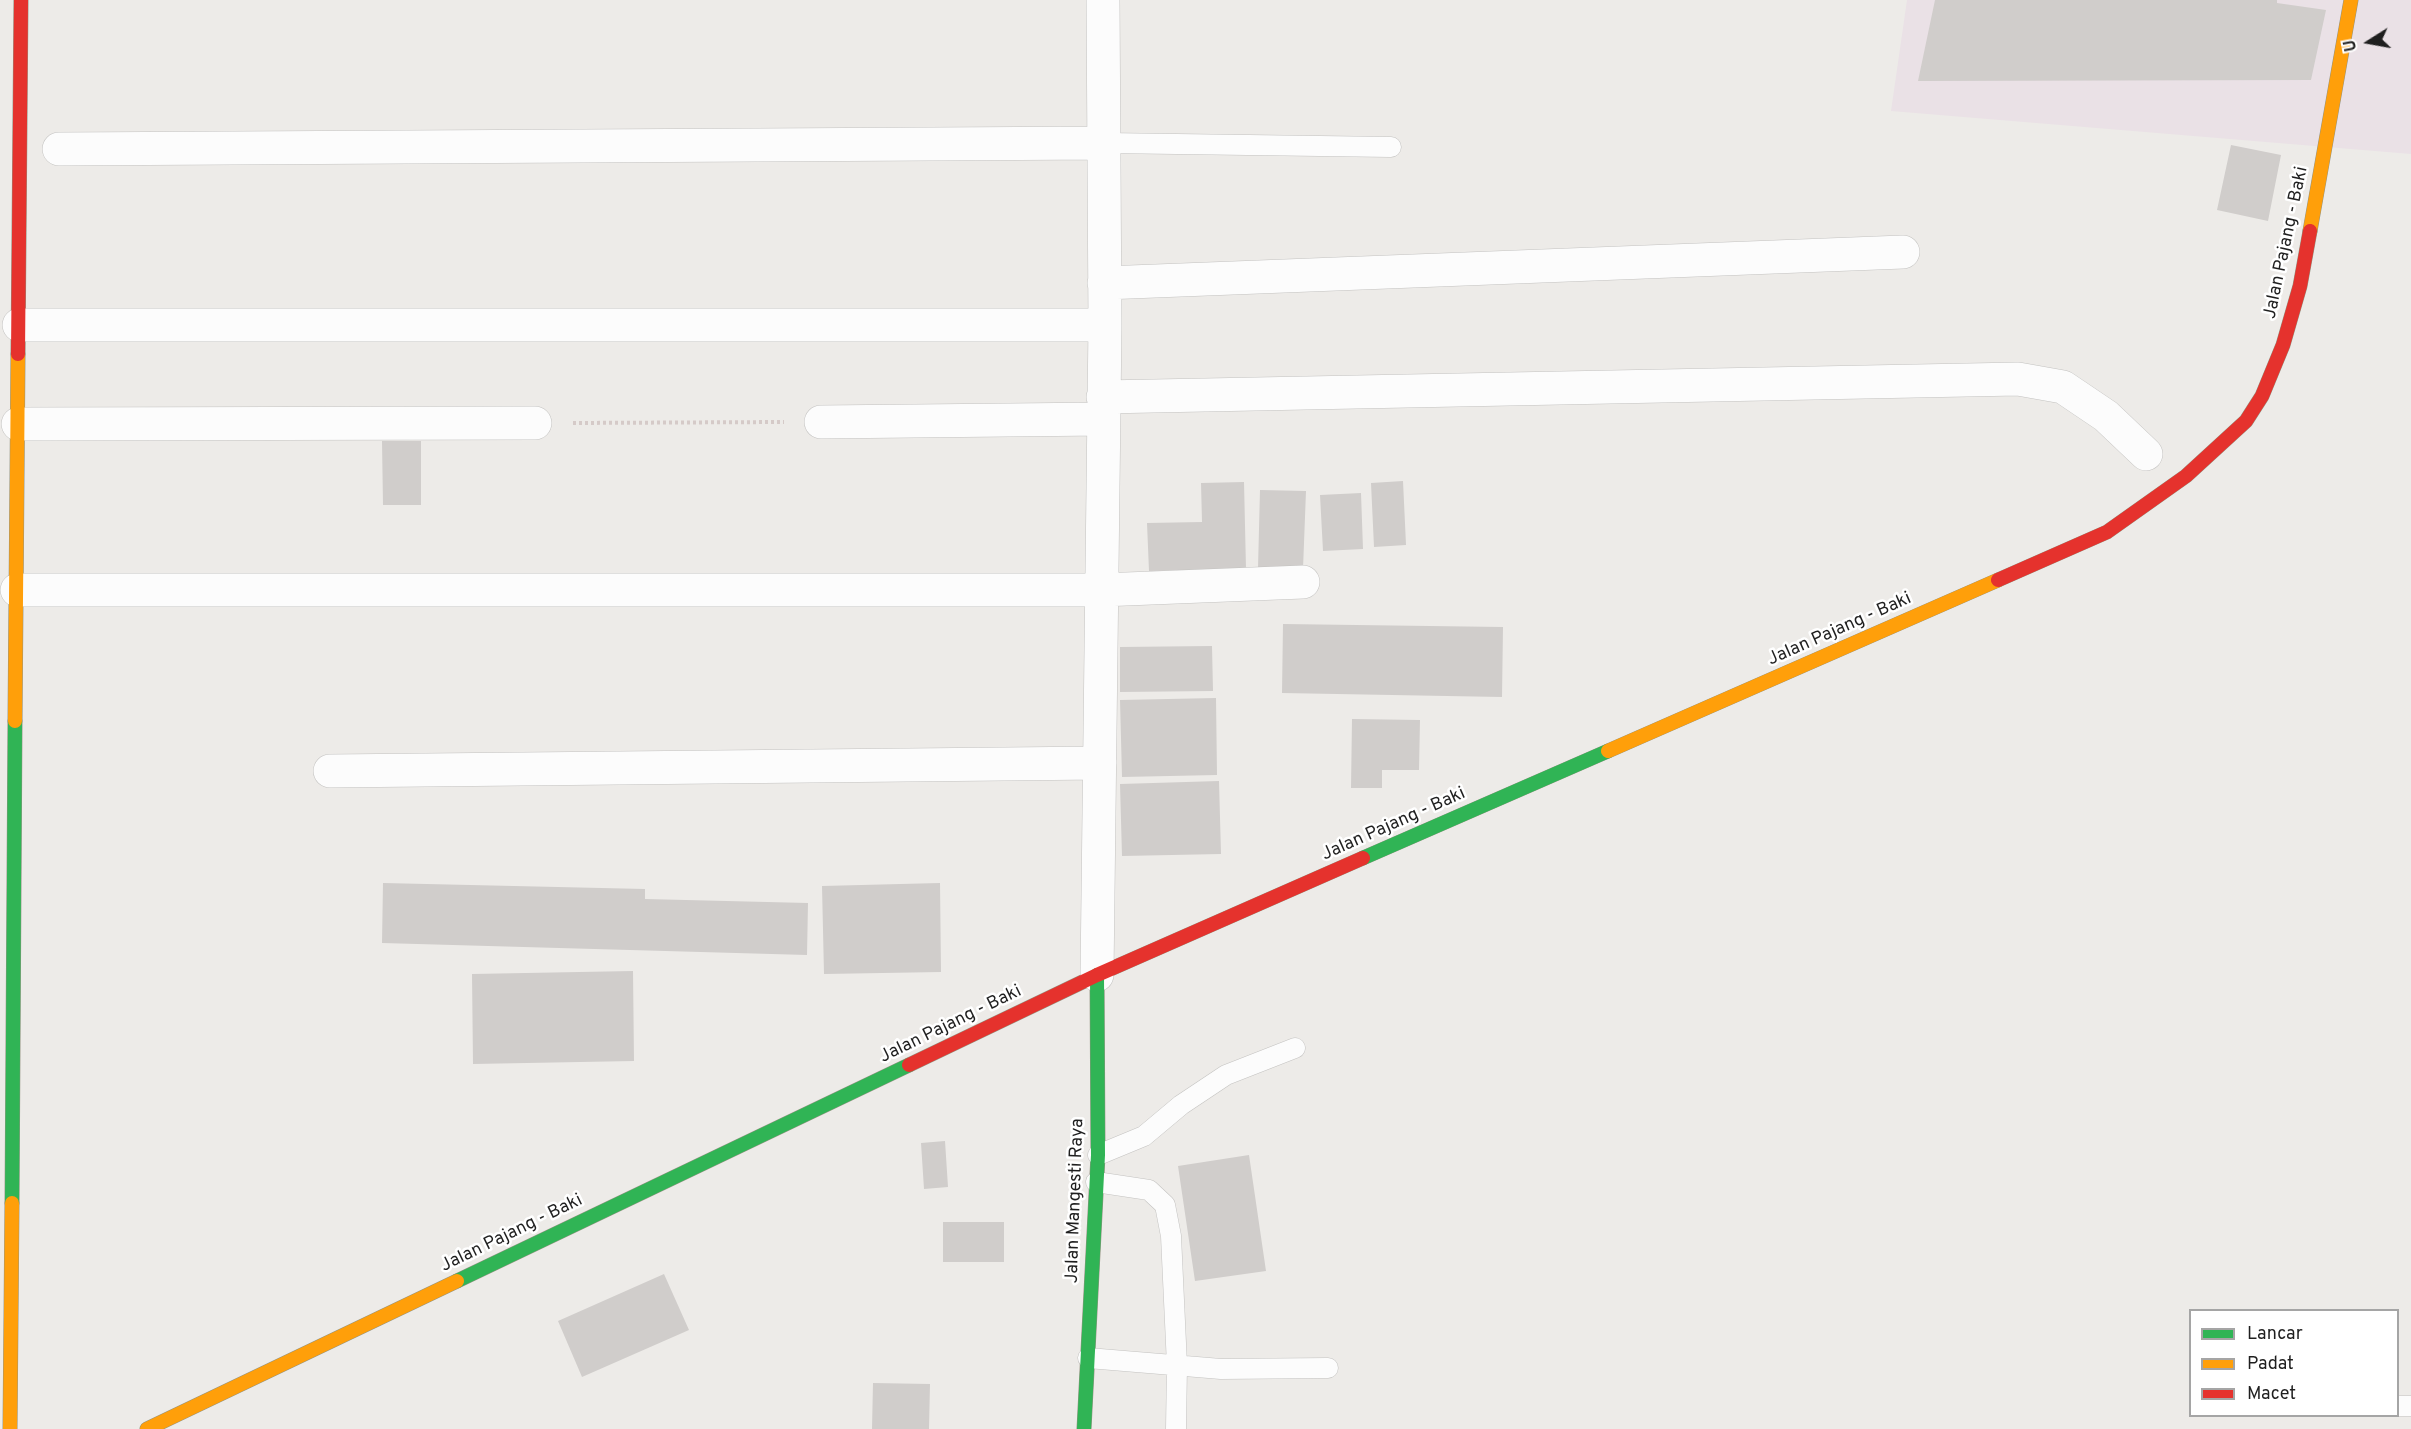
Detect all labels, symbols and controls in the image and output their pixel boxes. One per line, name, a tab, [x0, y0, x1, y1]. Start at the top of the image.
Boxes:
north arrow	[2339, 12, 2399, 72]
text: U	[2340, 38, 2362, 53]
street label: Jalan Pajang - Baki	[2260, 165, 2314, 321]
street label: Jalan Pajang - Baki	[1765, 589, 1915, 671]
street label: Jalan Pajang - Baki	[1319, 784, 1469, 866]
street label: Jalan Pajang - Baki	[877, 981, 1025, 1069]
street label: Jalan Mangesti Raya	[1062, 1118, 1090, 1284]
street label: Jalan Pajang - Baki	[438, 1190, 586, 1278]
legend	[2189, 1309, 2399, 1417]
text: Lancar	[2247, 1323, 2303, 1346]
text: Padat	[2247, 1353, 2294, 1376]
text: Macet	[2247, 1383, 2296, 1406]

